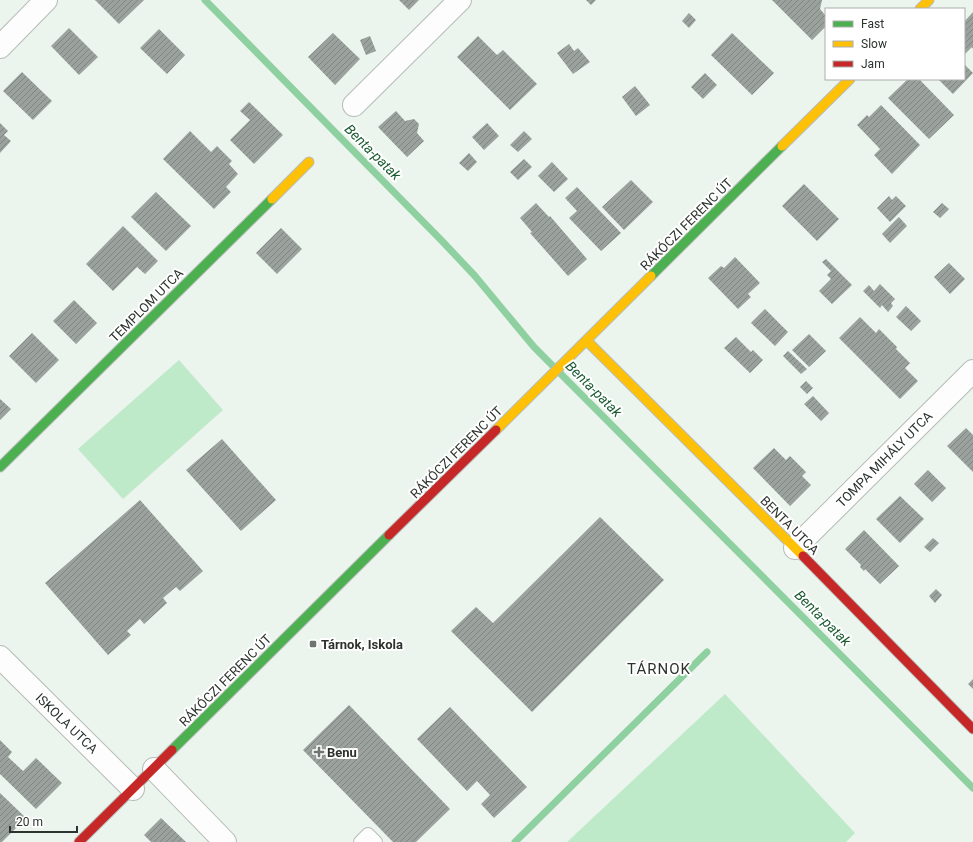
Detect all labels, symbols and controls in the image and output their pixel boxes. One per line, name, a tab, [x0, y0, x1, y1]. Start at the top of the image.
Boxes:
legend	[825, 8, 965, 80]
text: Fast	[861, 17, 884, 31]
text: Slow	[861, 37, 887, 51]
text: Jam	[861, 57, 885, 71]
water label: Benta-patak	[342, 121, 405, 184]
street label: RÁKÓCZI FERENC ÚT	[637, 175, 735, 273]
street label: TEMPLOM UTCA	[106, 265, 187, 345]
water label: Benta-patak	[563, 358, 626, 421]
street label: RÁKÓCZI FERENC ÚT	[407, 403, 505, 501]
street label: TOMPA MIHÁLY UTCA	[833, 408, 936, 510]
street label: BENTA UTCA	[757, 493, 822, 558]
water label: Benta-patak	[792, 587, 855, 650]
street label: RÁKÓCZI FERENC ÚT	[176, 631, 274, 729]
place label: Tárnok, Iskola	[321, 637, 403, 652]
marker: Tárnok, Iskola	[308, 639, 318, 649]
district label: TÁRNOK	[627, 660, 691, 678]
street label: ISKOLA UTCA	[33, 690, 101, 757]
place label: Benu	[327, 745, 357, 760]
marker: Benu	[314, 747, 324, 757]
scale bar	[10, 808, 77, 834]
text: 20 m	[16, 815, 43, 829]

